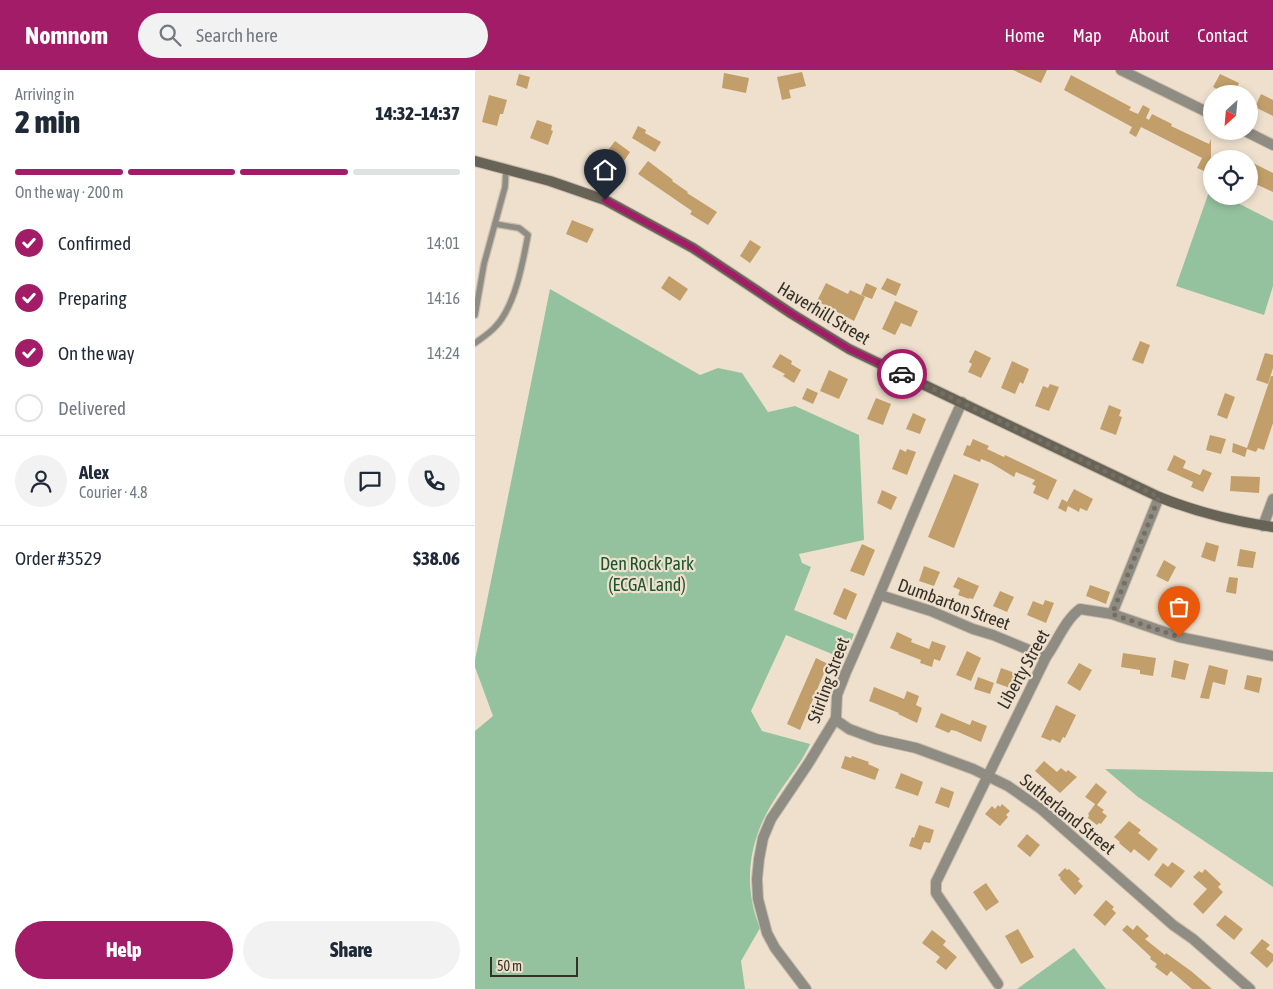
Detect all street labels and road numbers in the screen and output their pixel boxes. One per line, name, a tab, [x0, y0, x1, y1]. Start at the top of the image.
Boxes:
street label: Haverhill Street	[774, 277, 874, 349]
street label: Dumbarton Street	[895, 574, 1013, 634]
street label: Liberty Street	[993, 626, 1053, 712]
street label: Stirling Street	[803, 634, 853, 726]
street label: Sutherland Street	[1016, 769, 1120, 859]

